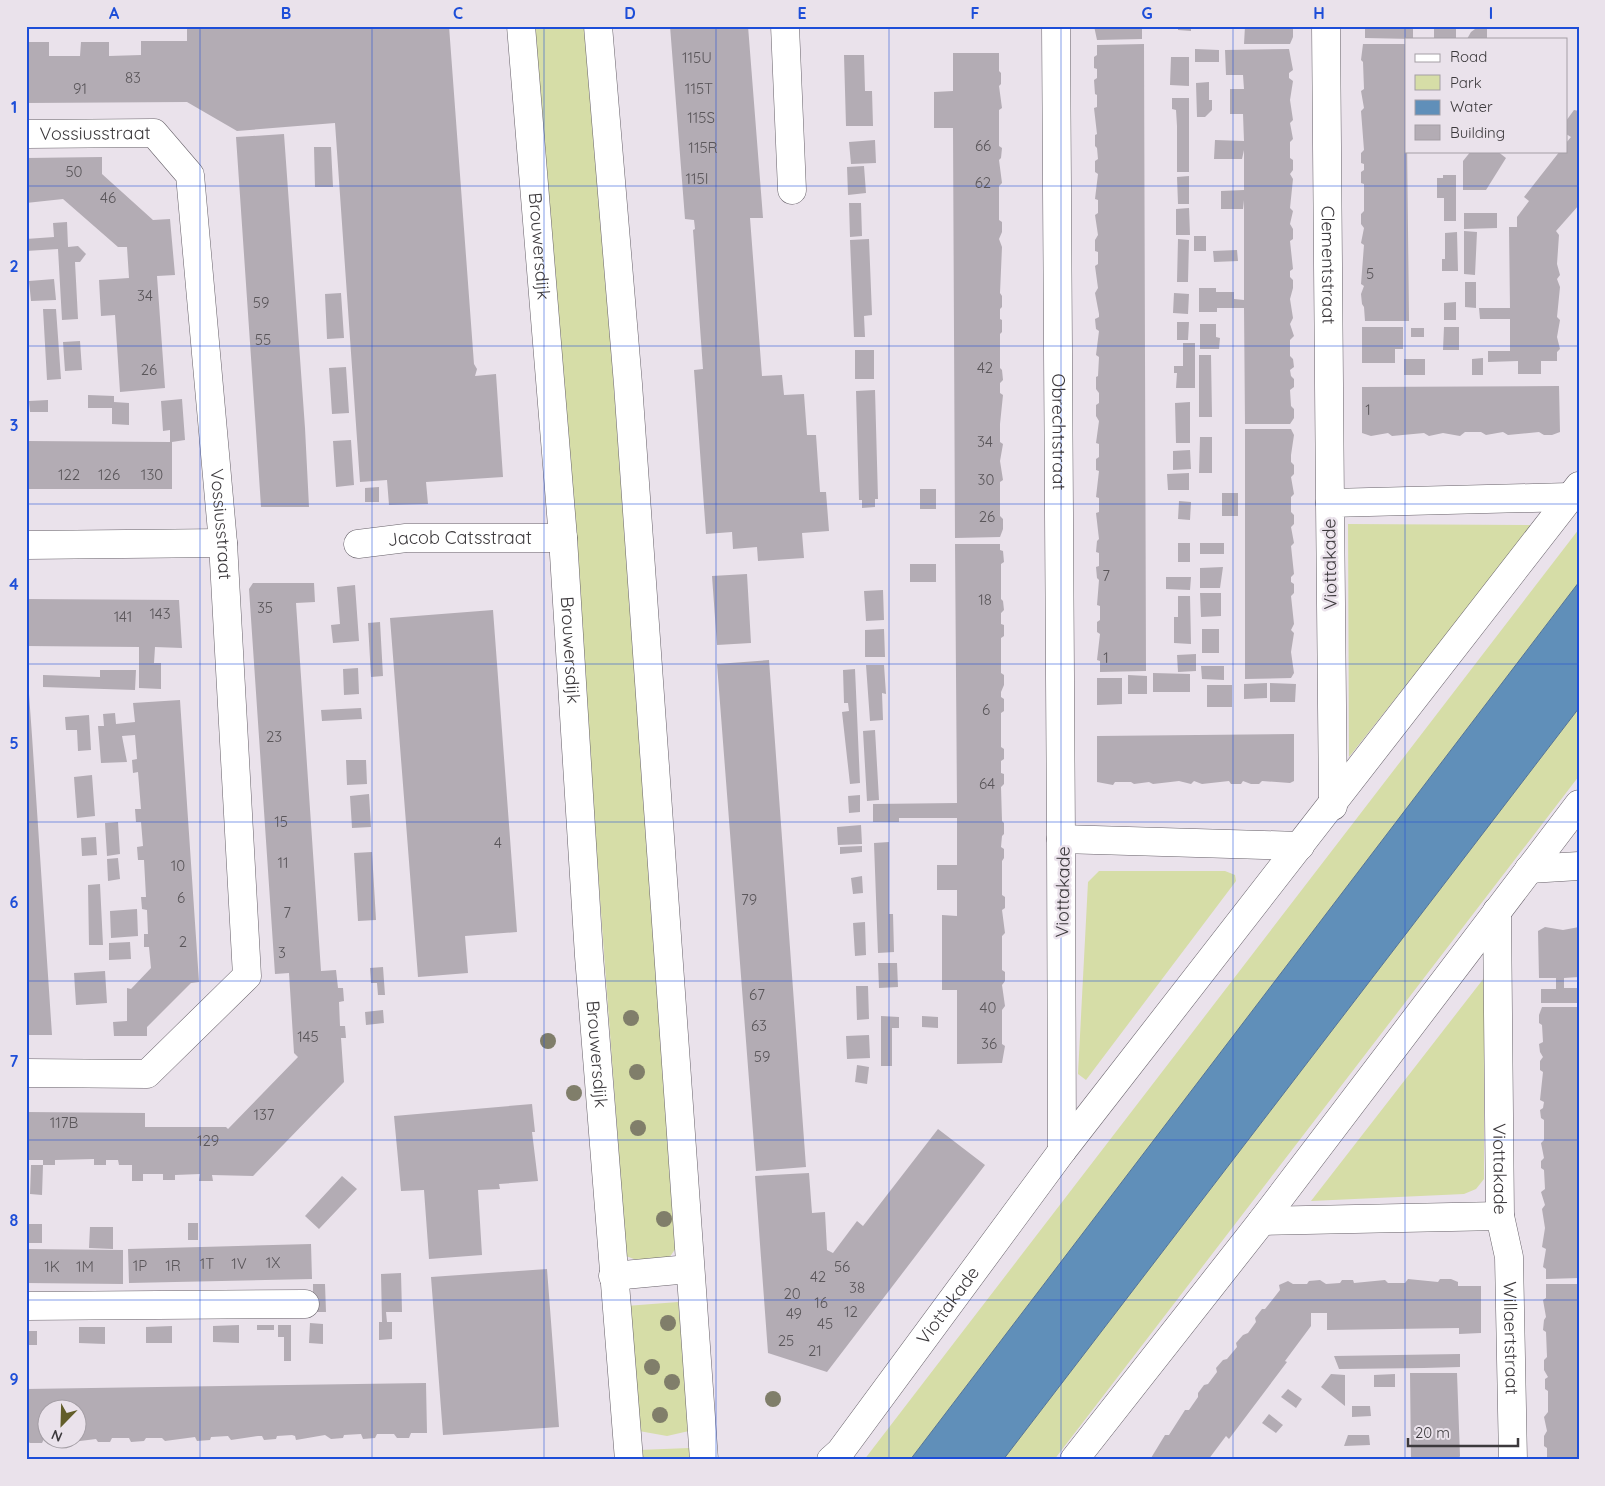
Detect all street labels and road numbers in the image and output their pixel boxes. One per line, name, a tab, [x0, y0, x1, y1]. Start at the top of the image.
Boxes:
street label: Vossiusstraat	[39, 121, 151, 145]
street label: Brouwersdijk	[524, 192, 555, 301]
street label: Clementstraat	[1317, 206, 1341, 324]
street label: Obrechtstraat	[1047, 373, 1071, 490]
street label: Vossiusstraat	[205, 468, 237, 580]
street label: Viottakade	[1317, 518, 1342, 610]
street label: Jacob Catsstraat	[386, 526, 532, 551]
street label: Brouwersdijk	[556, 596, 585, 705]
street label: Viottakade	[1050, 846, 1075, 938]
street label: Brouwersdijk	[582, 999, 613, 1109]
street label: Viottakade	[1488, 1123, 1512, 1215]
street label: Viottakade	[911, 1262, 984, 1349]
street label: Willaertstraat	[1498, 1281, 1524, 1395]

